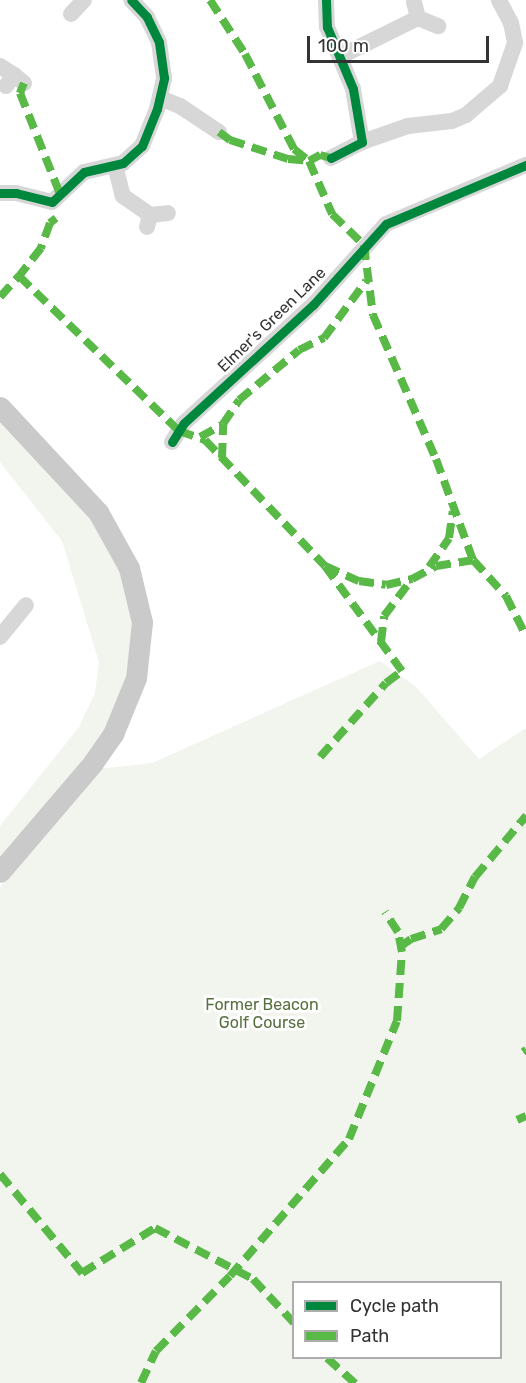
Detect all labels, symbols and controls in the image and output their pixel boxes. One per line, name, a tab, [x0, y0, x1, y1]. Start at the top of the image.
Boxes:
scale bar	[310, 24, 492, 62]
text: 100 m	[318, 35, 369, 57]
street label: Elmer's Green Lane	[214, 263, 330, 377]
park label: Former Beacon Golf Course	[205, 995, 319, 1033]
legend	[292, 1281, 502, 1359]
text: Cycle path	[350, 1295, 439, 1317]
text: Path	[350, 1325, 389, 1347]

